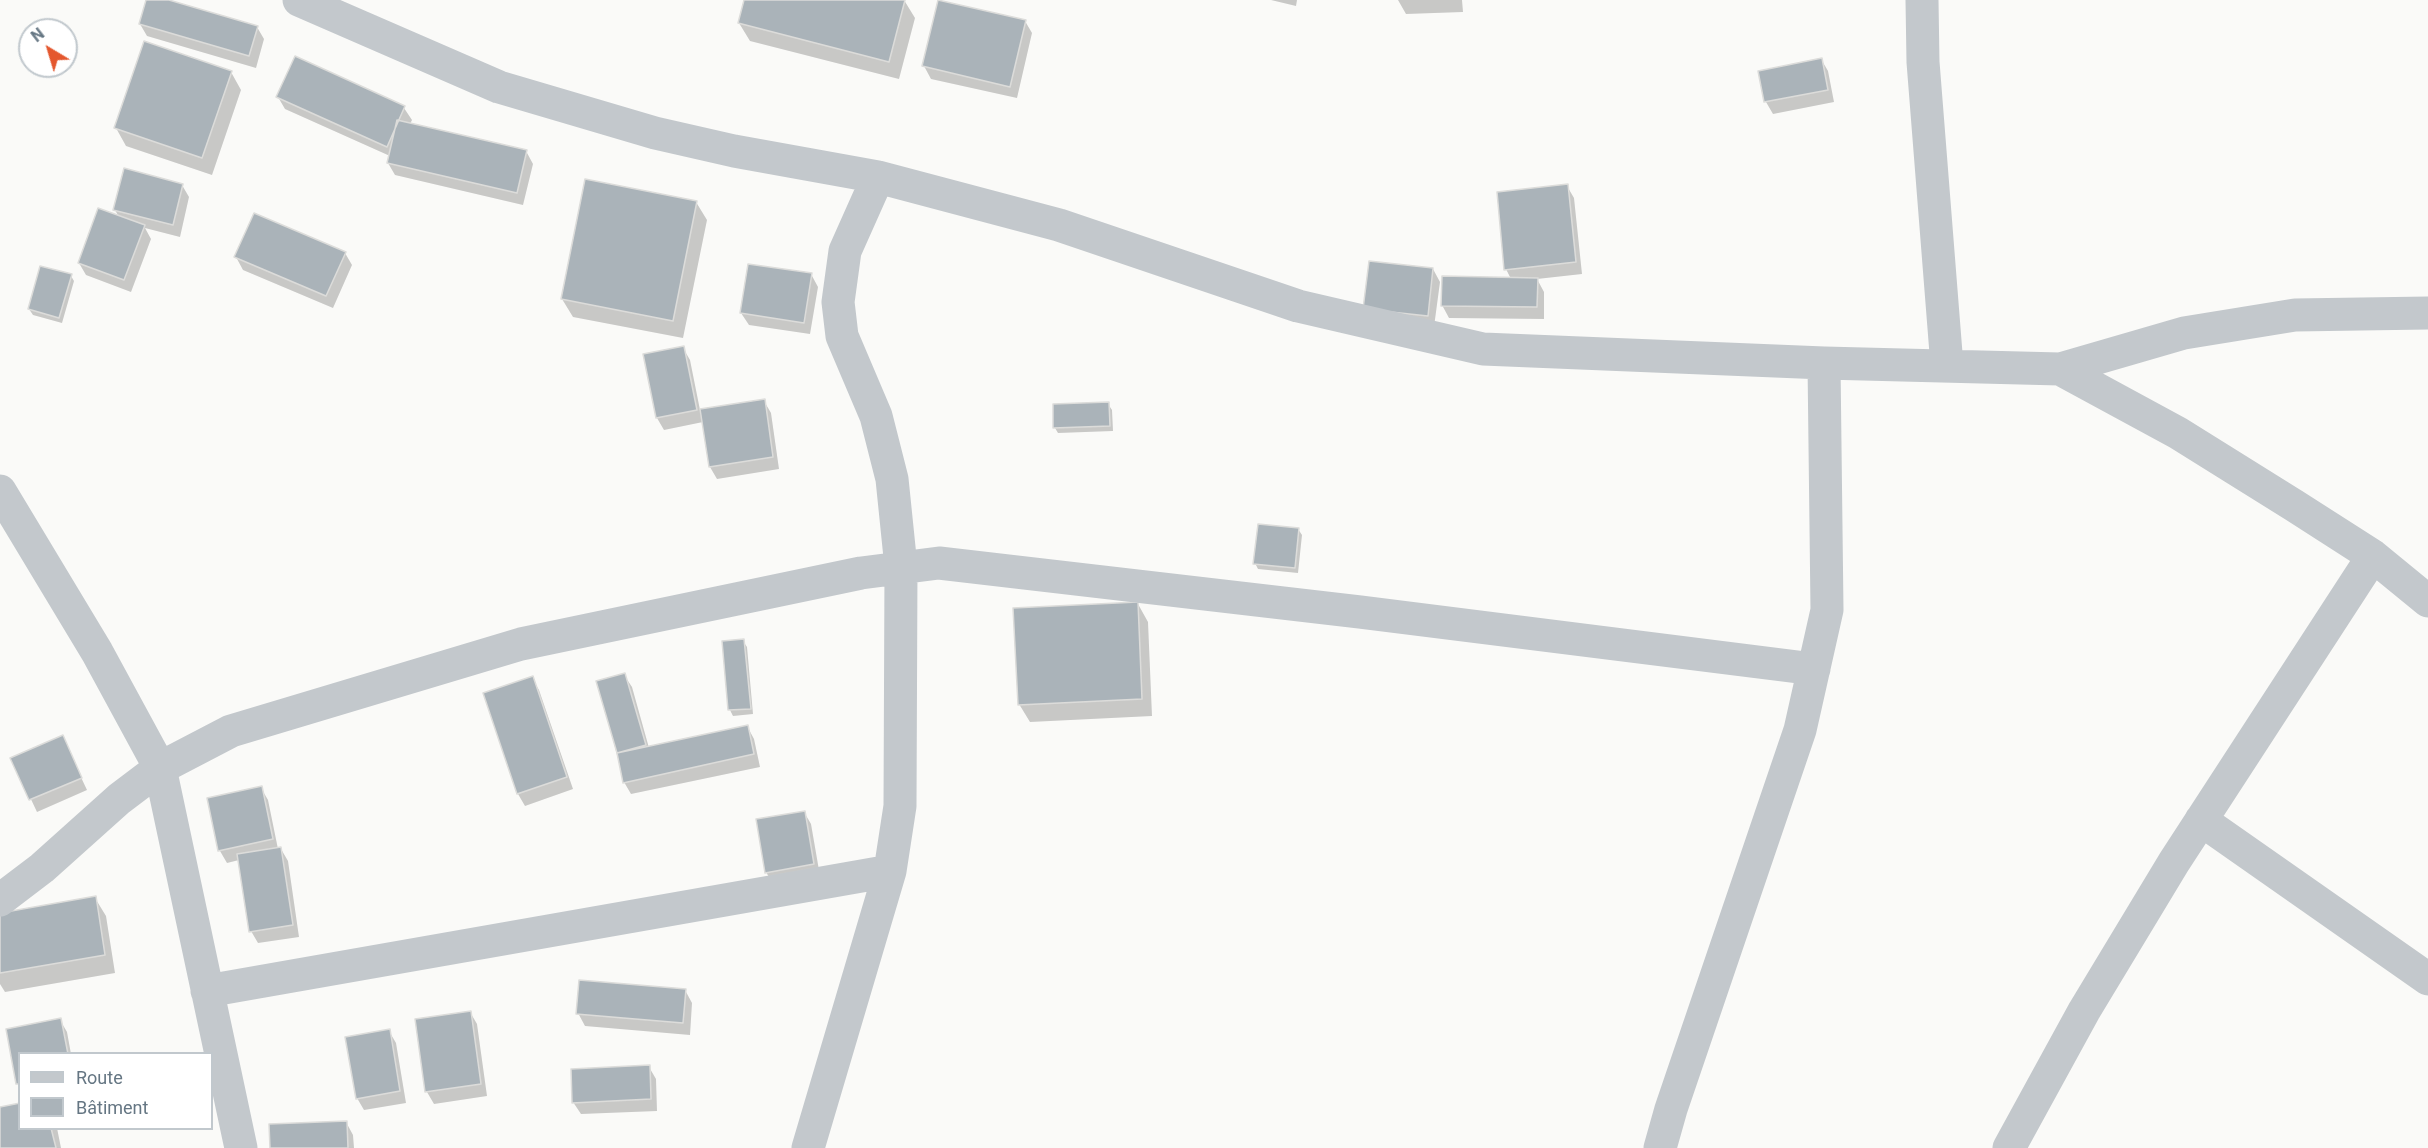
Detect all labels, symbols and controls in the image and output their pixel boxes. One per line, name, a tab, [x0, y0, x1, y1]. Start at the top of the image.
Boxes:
north arrow	[18, 18, 78, 78]
text: N	[28, 24, 48, 46]
legend	[18, 1052, 213, 1130]
text: Route	[76, 1067, 123, 1088]
text: Bâtiment	[76, 1097, 148, 1118]

